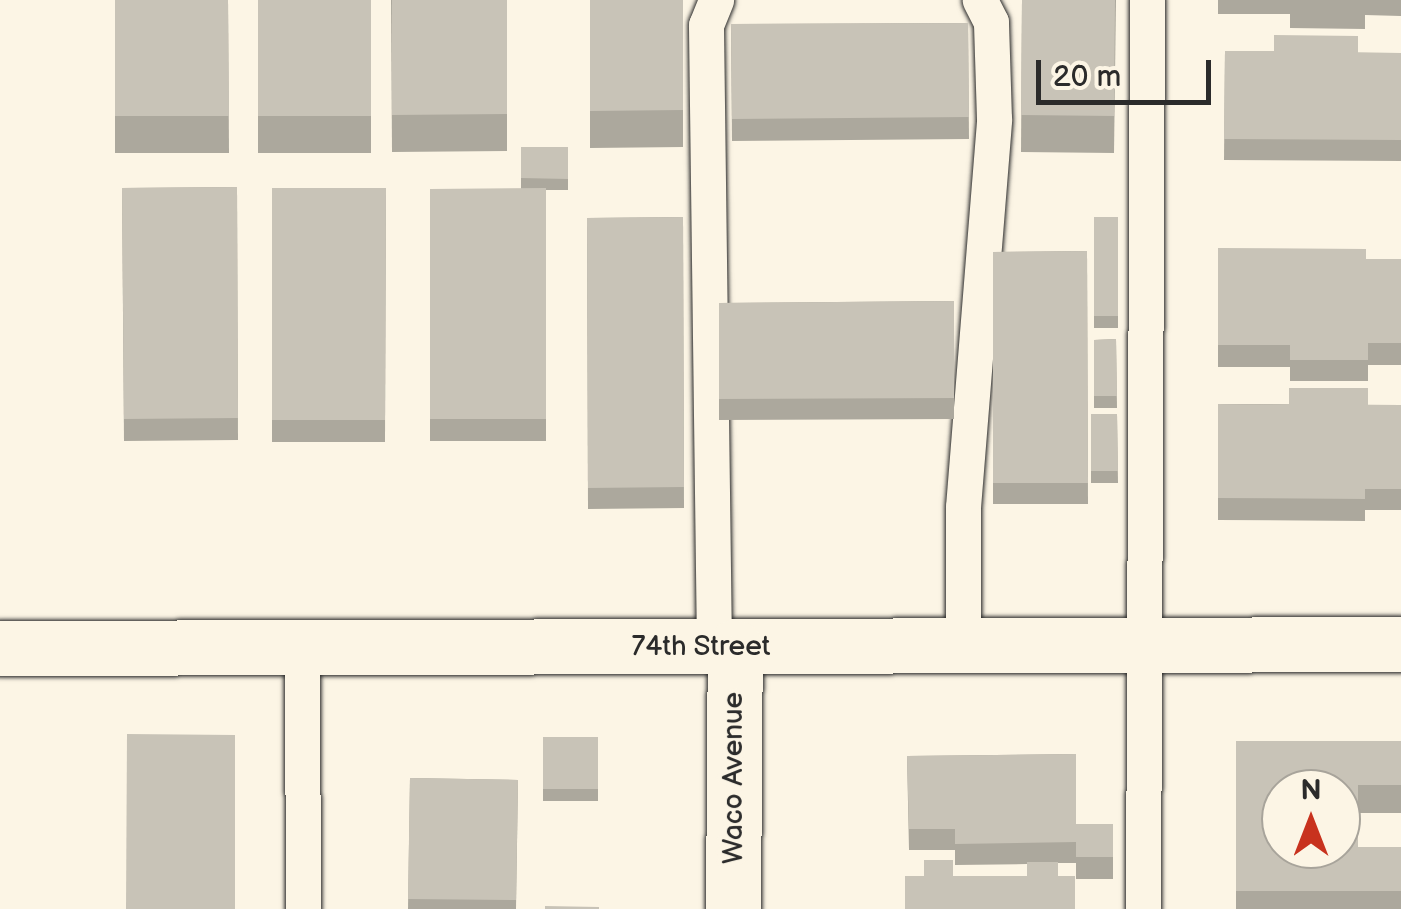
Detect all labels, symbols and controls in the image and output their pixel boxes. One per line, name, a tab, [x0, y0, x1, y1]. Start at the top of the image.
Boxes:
scale bar	[1041, 40, 1216, 102]
text: 20 m	[1053, 59, 1121, 95]
street label: 74th Street	[631, 630, 771, 664]
street label: Waco Avenue	[717, 692, 751, 864]
north arrow	[1261, 769, 1361, 869]
text: N	[1300, 774, 1322, 807]

